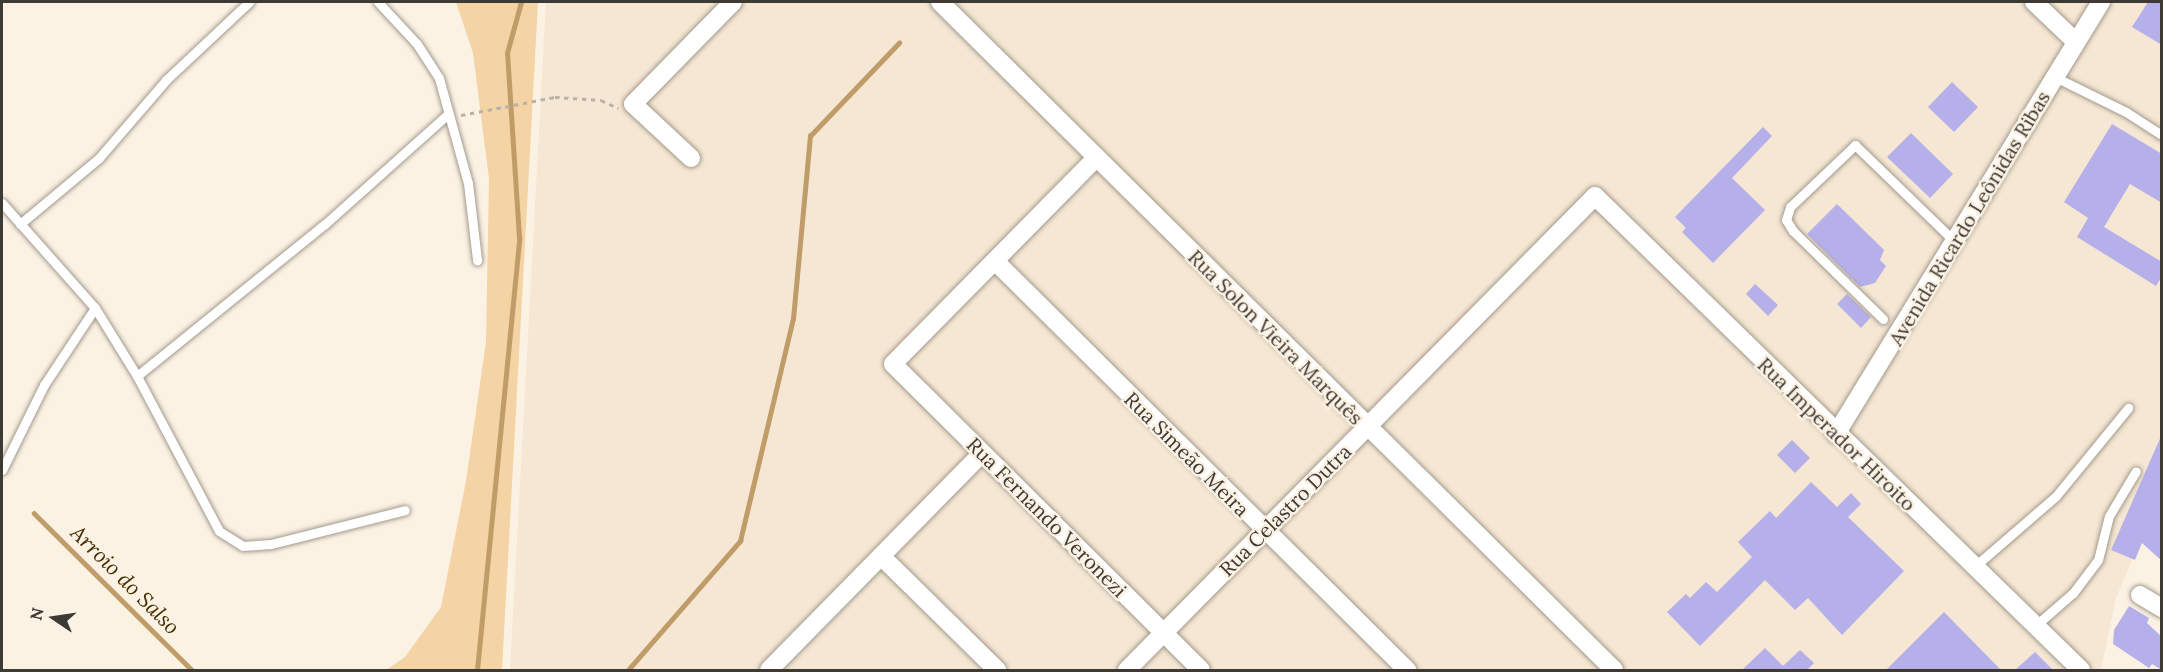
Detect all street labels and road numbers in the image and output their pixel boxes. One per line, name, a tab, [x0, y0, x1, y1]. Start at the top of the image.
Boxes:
street label: Avenida Ricardo Leônidas Ribas	[1883, 86, 2055, 350]
street label: Rua Solon Vieira Marquês	[1184, 245, 1368, 429]
street label: Rua Imperador Hiroito	[1753, 352, 1921, 516]
street label: Rua Simeão Meira	[1120, 387, 1254, 521]
street label: Rua Fernando Veronezi	[962, 432, 1132, 602]
street label: Rua Celastro Dutra	[1214, 439, 1356, 581]

